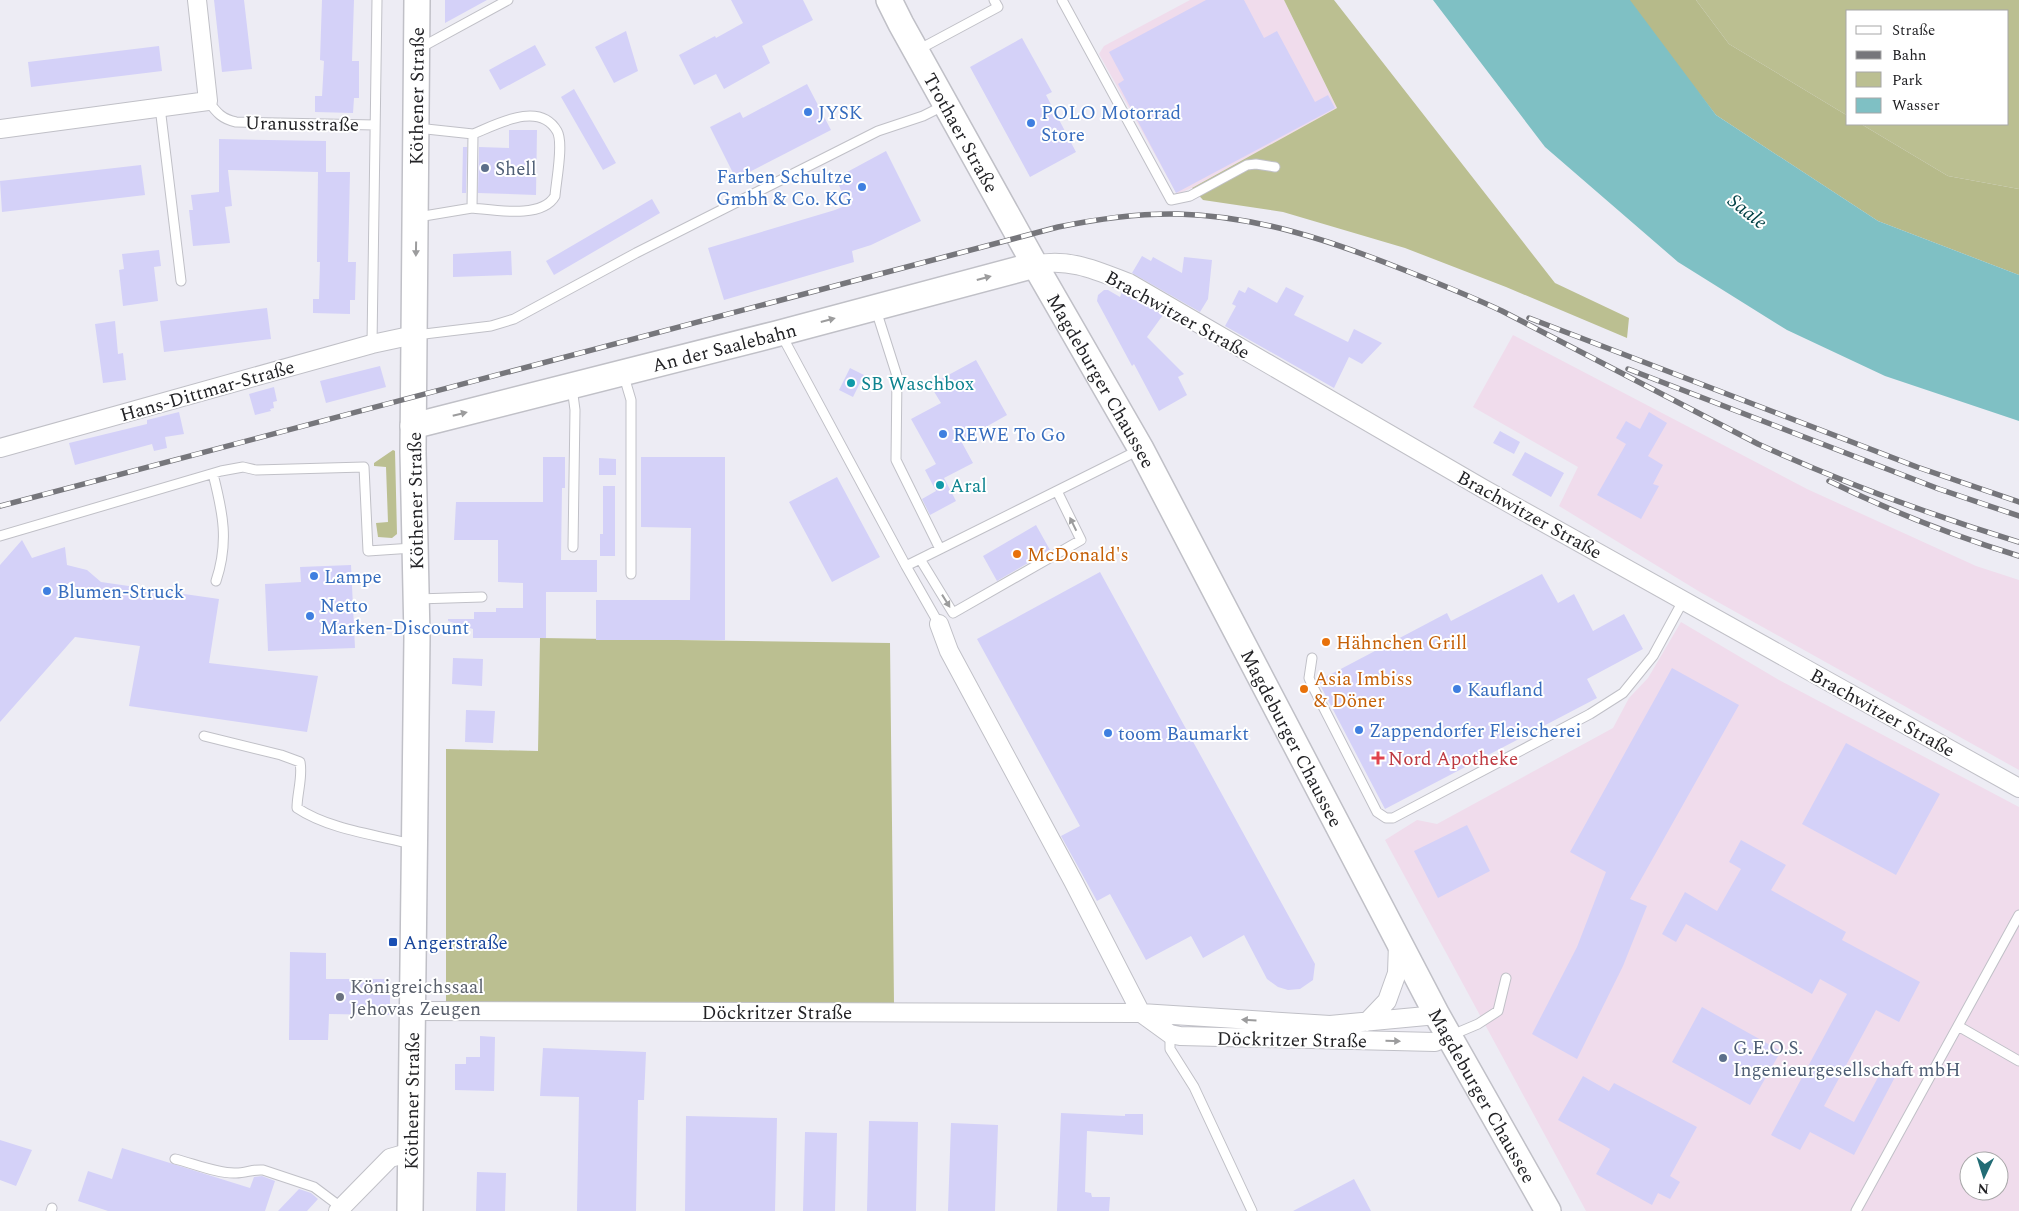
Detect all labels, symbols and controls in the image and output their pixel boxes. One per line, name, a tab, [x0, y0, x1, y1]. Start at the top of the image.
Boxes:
legend	[1846, 10, 2009, 125]
text: Straße	[1892, 19, 1935, 42]
street label: Köthener Straße	[403, 27, 433, 165]
text: Bahn	[1892, 44, 1927, 67]
street label: Trothaer Straße	[915, 68, 1005, 199]
text: Park	[1892, 69, 1923, 92]
text: Wasser	[1892, 94, 1940, 117]
place label: JYSK	[818, 99, 863, 128]
place label: POLO Motorrad Store	[1041, 99, 1181, 150]
marker: JYSK	[802, 106, 814, 118]
street label: Uranusstraße	[245, 109, 359, 140]
marker: POLO Motorrad Store	[1025, 117, 1037, 129]
place label: Shell	[495, 155, 537, 184]
marker: Shell	[479, 162, 491, 174]
place label: Farben Schultze Gmbh & Co. KG	[716, 163, 852, 214]
marker: Farben Schultze Gmbh & Co. KG	[856, 181, 868, 193]
water label: Saale	[1721, 186, 1774, 237]
one-way arrow	[411, 241, 419, 257]
street label: Brachwitzer Straße	[1099, 263, 1255, 367]
one-way arrow	[977, 273, 992, 281]
street label: Magdeburger Chaussee	[1038, 289, 1162, 474]
street label: An der Saalebahn	[649, 316, 800, 381]
one-way arrow	[820, 316, 835, 324]
street label: Hans-Dittmar-Straße	[117, 353, 298, 430]
place label: SB Waschbox	[861, 370, 974, 399]
marker: SB Waschbox	[845, 377, 857, 389]
one-way arrow	[453, 410, 468, 418]
place label: REWE To Go	[953, 421, 1065, 450]
marker: REWE To Go	[937, 428, 949, 440]
street label: Köthener Straße	[401, 432, 432, 570]
street label: Brachwitzer Straße	[1451, 463, 1607, 567]
place label: Aral	[950, 472, 987, 501]
marker: Aral	[934, 479, 946, 491]
one-way arrow	[1069, 517, 1077, 531]
place label: McDonald's	[1027, 541, 1129, 570]
marker: McDonald's	[1011, 548, 1023, 560]
place label: Lampe	[324, 563, 382, 592]
marker: Lampe	[308, 570, 320, 582]
place label: Blumen-Struck	[57, 578, 185, 607]
marker: Blumen-Struck	[41, 585, 53, 597]
place label: Netto Marken-Discount	[320, 592, 470, 643]
one-way arrow	[941, 594, 950, 607]
marker: Netto Marken-Discount	[304, 610, 316, 622]
place label: Hähnchen Grill	[1336, 629, 1467, 658]
marker: Hähnchen Grill	[1320, 636, 1332, 648]
street label: Magdeburger Chaussee	[1232, 644, 1349, 833]
street label: Brachwitzer Straße	[1804, 661, 1960, 765]
place label: Asia Imbiss & Döner	[1314, 665, 1413, 716]
place label: Kaufland	[1467, 676, 1543, 705]
marker: Asia Imbiss & Döner	[1298, 683, 1310, 695]
marker: Kaufland	[1451, 683, 1463, 695]
place label: Zappendorfer Fleischerei	[1369, 717, 1581, 746]
place label: toom Baumarkt	[1118, 720, 1249, 749]
marker: Zappendorfer Fleischerei	[1353, 724, 1365, 736]
marker: toom Baumarkt	[1102, 727, 1114, 739]
place label: Nord Apotheke	[1388, 745, 1518, 774]
marker: Nord Apotheke	[1372, 752, 1384, 764]
place label: Angerstraße	[403, 929, 508, 958]
marker: Angerstraße	[387, 936, 399, 948]
place label: Königreichssaal Jehovas Zeugen	[350, 973, 484, 1024]
marker: Königreichssaal Jehovas Zeugen	[334, 991, 346, 1003]
street label: Döckritzer Straße	[702, 999, 852, 1028]
street label: Magdeburger Chaussee	[1420, 1003, 1542, 1189]
one-way arrow	[1241, 1016, 1257, 1024]
street label: Döckritzer Straße	[1217, 1025, 1367, 1056]
street label: Köthener Straße	[398, 1032, 428, 1170]
place label: G.E.O.S. Ingenieurgesellschaft mbH	[1733, 1034, 1961, 1085]
one-way arrow	[1385, 1037, 1401, 1045]
marker: G.E.O.S. Ingenieurgesellschaft mbH	[1717, 1052, 1729, 1064]
north arrow	[1959, 1151, 2009, 1201]
text: N	[1977, 1178, 1990, 1199]

